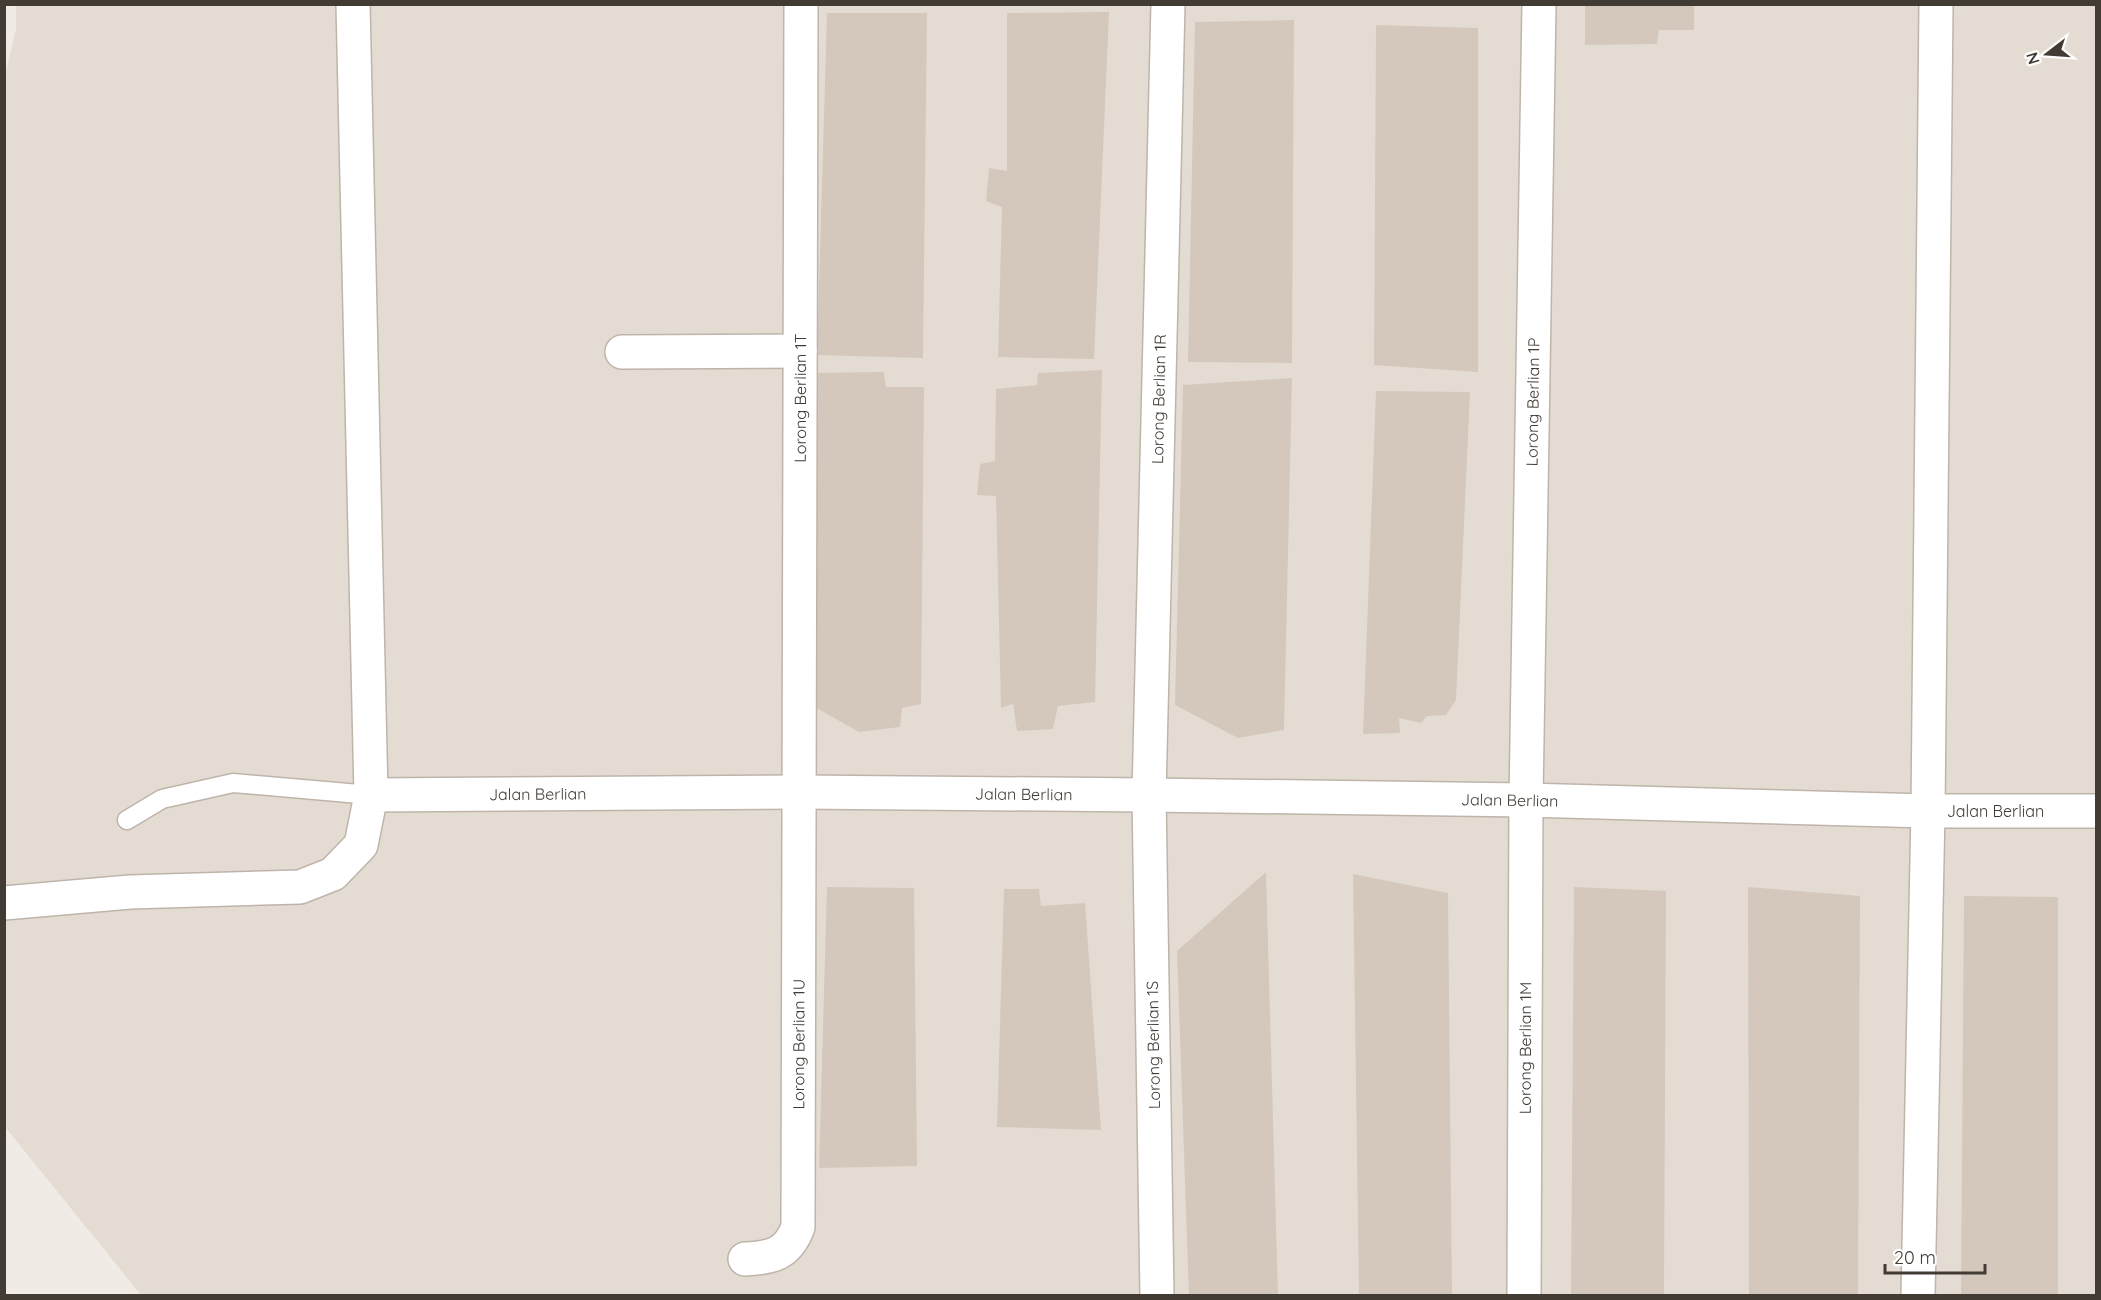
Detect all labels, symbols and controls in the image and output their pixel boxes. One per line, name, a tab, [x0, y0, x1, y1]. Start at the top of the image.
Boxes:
north arrow	[2017, 24, 2077, 84]
text: N	[2021, 50, 2044, 67]
street label: Lorong Berlian 1T	[790, 333, 810, 463]
street label: Lorong Berlian 1R	[1147, 334, 1170, 464]
street label: Lorong Berlian 1P	[1521, 337, 1544, 467]
street label: Jalan Berlian	[489, 783, 587, 804]
street label: Jalan Berlian	[975, 784, 1073, 804]
street label: Jalan Berlian	[1461, 789, 1559, 811]
street label: Jalan Berlian	[1947, 801, 2044, 821]
street label: Lorong Berlian 1U	[788, 979, 809, 1110]
street label: Lorong Berlian 1S	[1142, 981, 1164, 1109]
street label: Lorong Berlian 1M	[1515, 982, 1535, 1114]
scale bar	[1885, 1237, 1986, 1275]
text: 20 m	[1894, 1246, 1936, 1269]

